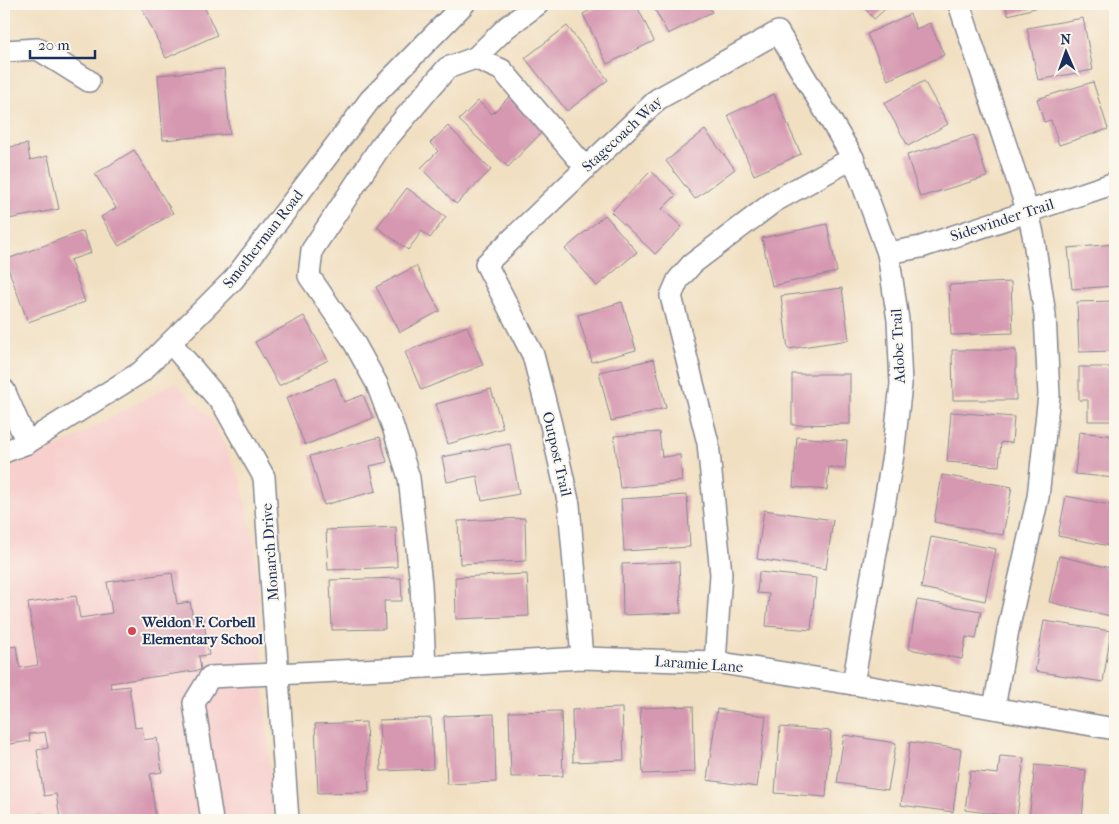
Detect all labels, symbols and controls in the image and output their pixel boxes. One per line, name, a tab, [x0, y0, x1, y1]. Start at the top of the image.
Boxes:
scale bar	[30, 28, 95, 60]
north arrow	[1042, 28, 1092, 78]
text: N	[1060, 31, 1072, 48]
text: 20 m	[38, 36, 70, 54]
street label: Stagecoach Way	[578, 92, 667, 176]
street label: Smotherman Road	[219, 186, 308, 292]
street label: Sidewinder Trail	[948, 195, 1056, 245]
street label: Adobe Trail	[887, 308, 909, 385]
street label: Outpost Trail	[538, 410, 576, 498]
street label: Monarch Drive	[258, 502, 282, 601]
place label: Weldon F. Corbell Elementary School	[141, 613, 264, 648]
marker: Weldon F. Corbell Elementary School	[126, 625, 138, 637]
street label: Laramie Lane	[654, 652, 745, 676]

